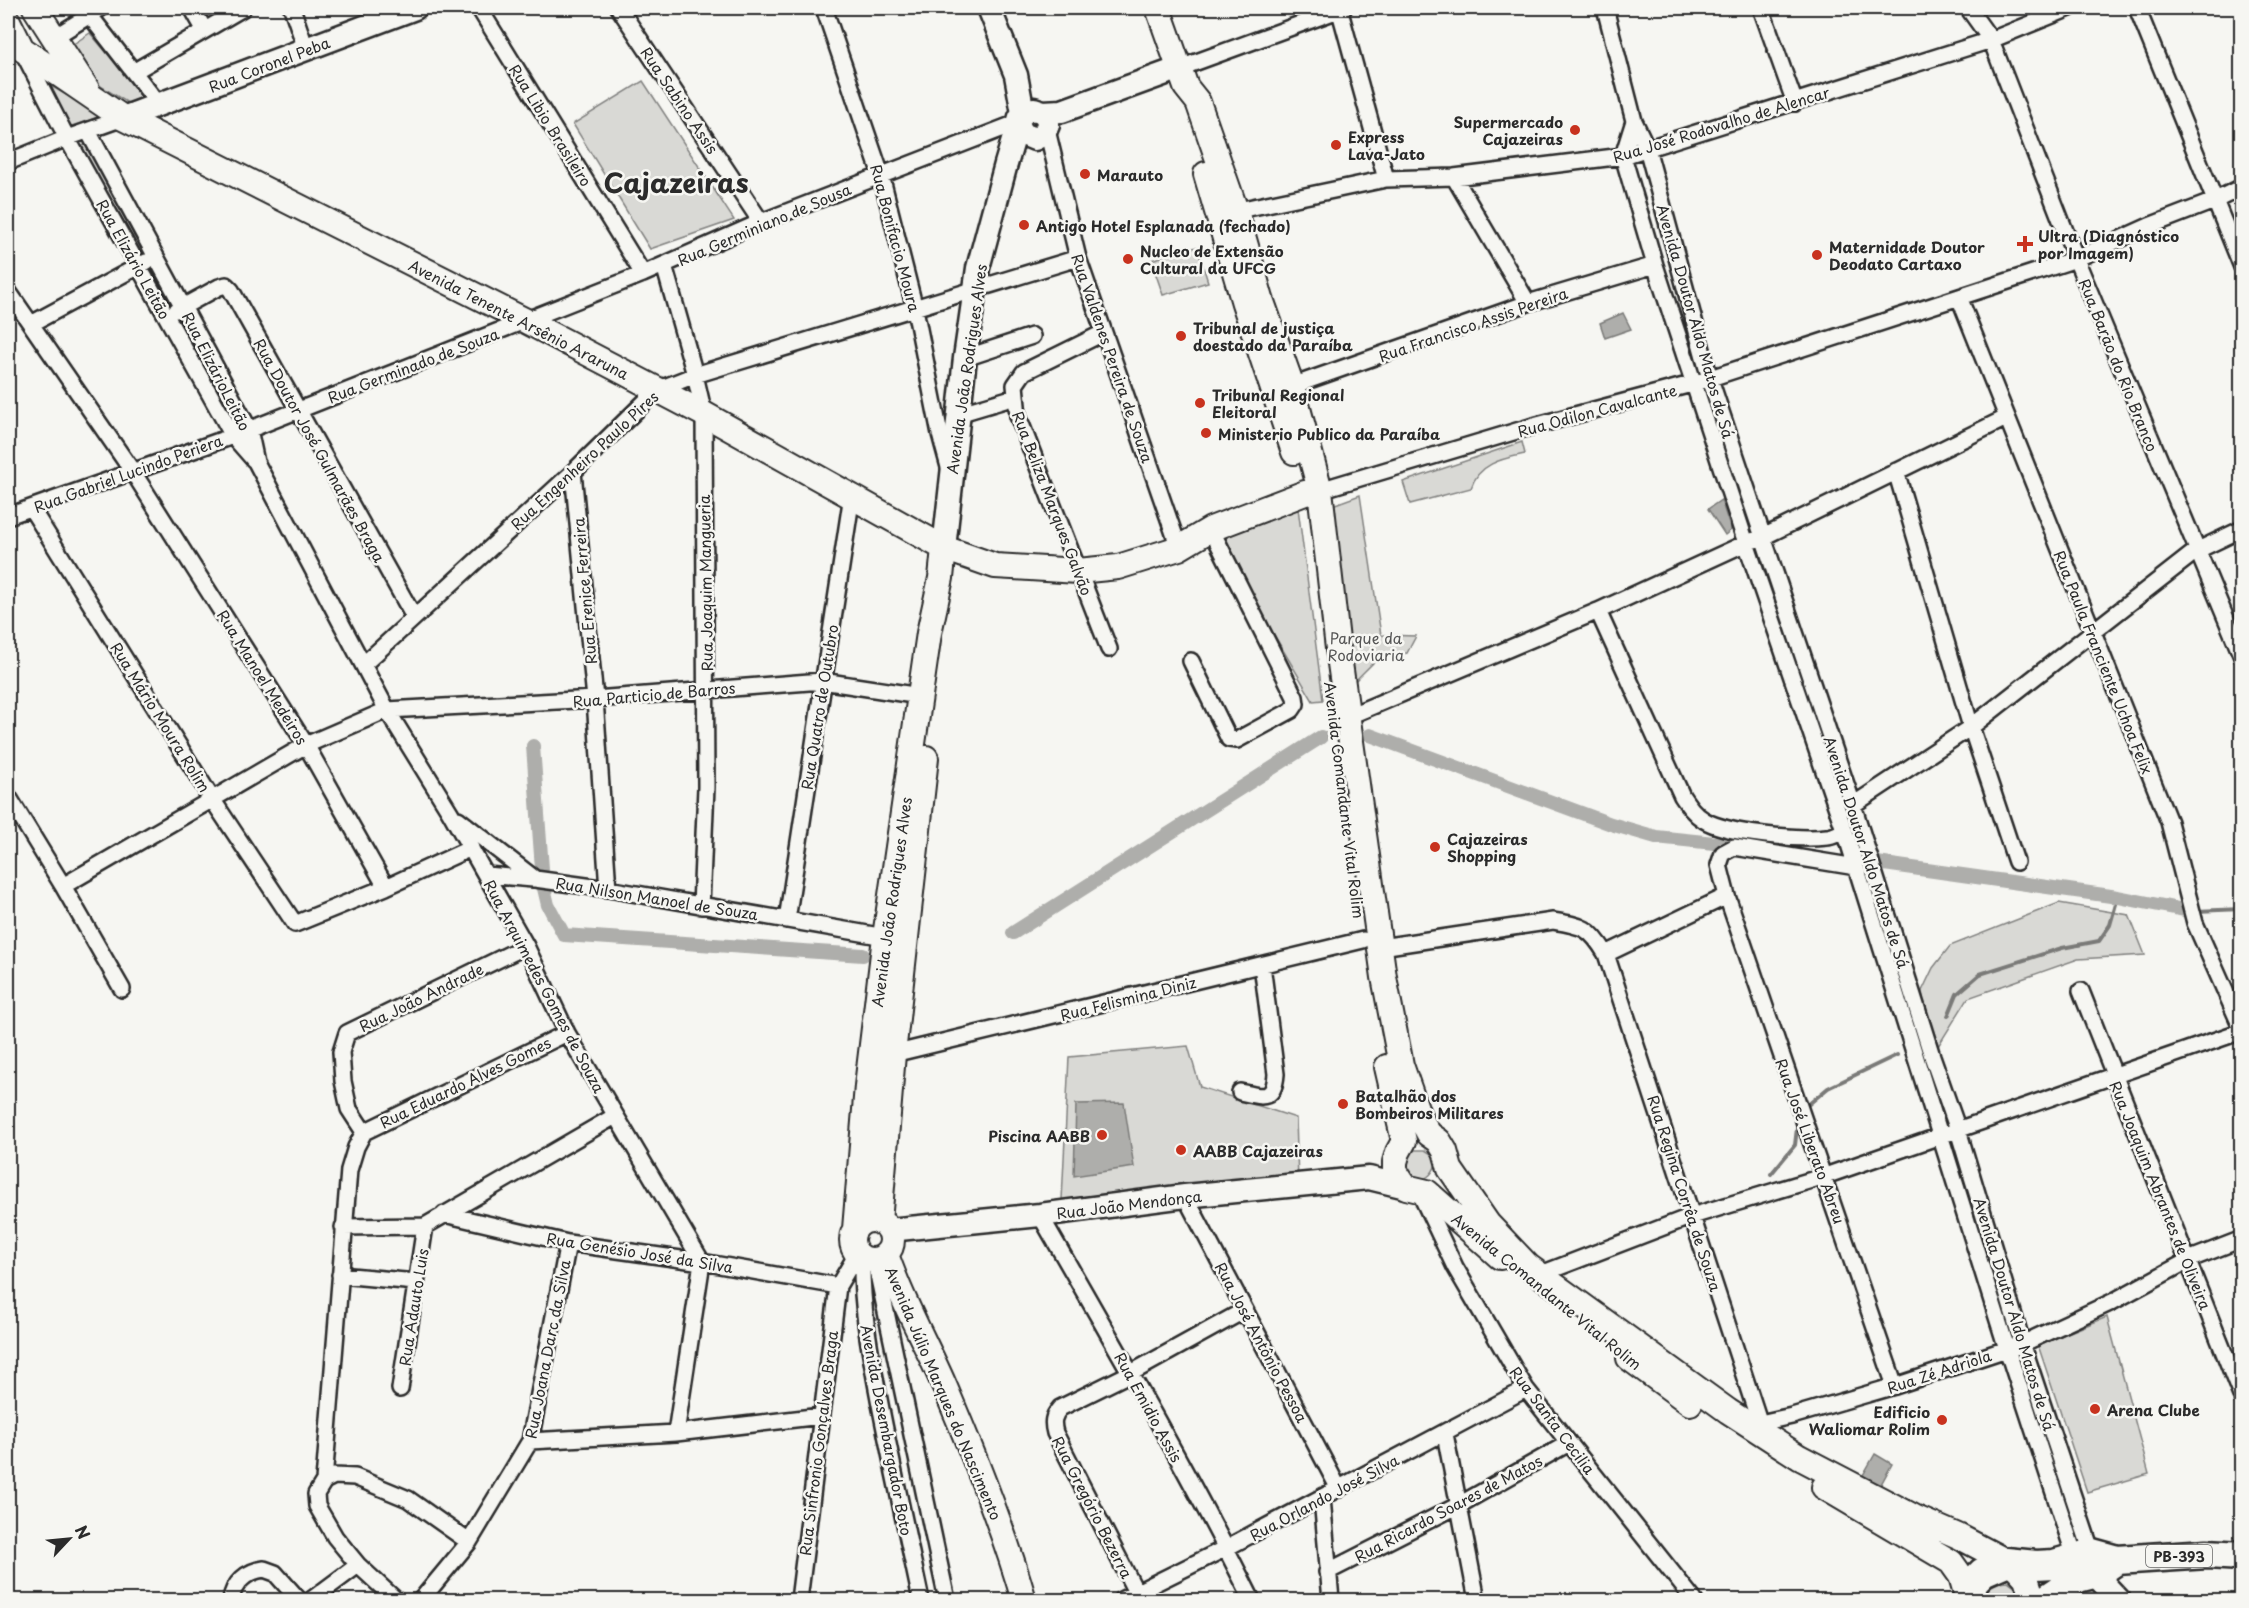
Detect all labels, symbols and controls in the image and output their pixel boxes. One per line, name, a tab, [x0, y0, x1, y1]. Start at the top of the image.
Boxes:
street label: Rua Coronel Peba	[205, 30, 334, 98]
street label: Rua Sabino Assis	[636, 42, 724, 158]
street label: Rua Libio Brasileiro	[504, 59, 598, 191]
street label: Rua José Rodovalho de Alencar	[1610, 80, 1832, 168]
place label: Supermercado Cajazeiras	[1454, 110, 1563, 150]
marker: Supermercado Cajazeiras	[1568, 123, 1582, 137]
place label: Express Lava-Jato	[1348, 125, 1425, 165]
marker: Express Lava-Jato	[1329, 138, 1343, 152]
district label: Cajazeiras	[603, 161, 749, 202]
street label: Rua Bonifacio Moura	[865, 162, 927, 315]
place label: Marauto	[1097, 163, 1163, 186]
marker: Marauto	[1078, 167, 1092, 181]
street label: Rua Germiniano de Sousa	[674, 177, 855, 271]
street label: Rua Elizário Leitão	[91, 195, 177, 323]
street label: Avenida Doutor Aldo Matos de Sá	[1651, 201, 1741, 441]
place label: Antigo Hotel Esplanada (fechado)	[1036, 214, 1291, 237]
marker: Antigo Hotel Esplanada (fechado)	[1017, 218, 1031, 232]
place label: Ultra (Diagnóstico por Imagem)	[2038, 224, 2179, 264]
place label: Maternidade Doutor Deodato Cartaxo	[1829, 235, 1985, 275]
marker: Ultra (Diagnóstico por Imagem)	[2016, 235, 2034, 253]
place label: Nucleo de Extensão Cultural da UFCG	[1140, 239, 1284, 279]
marker: Maternidade Doutor Deodato Cartaxo	[1810, 248, 1824, 262]
street label: Rua Valdenes Pereira de Souza	[1066, 250, 1160, 466]
marker: Nucleo de Extensão Cultural da UFCG	[1121, 252, 1135, 266]
street label: Avenida Tenente Arsênio Araruna	[405, 253, 634, 385]
street label: Avenida João Rodrigues Alves	[940, 262, 992, 475]
street label: Rua Barāo do Rio Branco	[2074, 275, 2164, 455]
street label: Rua Francisco Assis Pereira	[1375, 281, 1571, 367]
street label: Rua ElizárioLeitão	[177, 308, 257, 434]
place label: Tribunal de justiça doestado da Paraíba	[1193, 316, 1353, 356]
street label: Rua Germinado de Souza	[324, 321, 503, 408]
marker: Tribunal de justiça doestado da Paraíba	[1174, 329, 1188, 343]
street label: Rua Doutor José Gulmarães Braga	[249, 334, 392, 567]
street label: Rua Odilon Cavalcante	[1515, 378, 1679, 442]
place label: Tribunal Regional Eleitoral	[1212, 383, 1344, 423]
street label: Rua Engenheiro Paulo Pires	[505, 385, 663, 535]
marker: Tribunal Regional Eleitoral	[1193, 396, 1207, 410]
street label: Rua Beliza Marques Galvão	[1007, 407, 1099, 599]
place label: Ministerio Publico da Paraíba	[1218, 422, 1440, 445]
marker: Ministerio Publico da Paraíba	[1199, 426, 1213, 440]
street label: Rua Gabriel Lucindo Periera	[30, 428, 226, 518]
street label: Rua Joaquim Mangueria	[692, 494, 718, 672]
street label: Rua Erenice Ferreira	[566, 516, 602, 665]
street label: Rua Paula Franciente Uchoa Felix	[2049, 547, 2160, 777]
street label: Rua Manoel Medeiros	[212, 605, 314, 749]
street label: Rua Quatro de Outubro	[795, 623, 843, 791]
park label: Parque da Rodoviaria	[1327, 626, 1405, 666]
street label: Rua Mário Moura Rolim	[105, 638, 217, 796]
street label: Rua Particio de Barros	[572, 675, 736, 713]
street label: Avenida Comandante Vital Rolim	[1319, 680, 1371, 920]
street label: Avenida Doutor Aldo Matos de Sá	[1819, 733, 1916, 972]
street label: Avenida João Rodrigues Alves	[865, 795, 917, 1008]
place label: Cajazeiras Shopping	[1447, 827, 1528, 867]
marker: Cajazeiras Shopping	[1428, 840, 1442, 854]
street label: Rua Nilson Manoel de Souza	[554, 871, 761, 925]
street label: Rua Arquimedes Gomes de Souza	[479, 875, 611, 1097]
street label: Rua João Andrade	[355, 957, 487, 1037]
street label: Rua Felismina Diniz	[1058, 970, 1198, 1026]
street label: Rua Eduardo Alves Gomes	[376, 1030, 554, 1133]
street label: Rua José Liberato Abreu	[1770, 1055, 1852, 1227]
street label: Rua Joaquim Abrantes de Oliveira	[2104, 1077, 2218, 1313]
place label: Batalhão dos Bombeiros Militares	[1355, 1084, 1504, 1124]
street label: Rua Regina Corrêa de Souza	[1642, 1092, 1728, 1295]
marker: Batalhão dos Bombeiros Militares	[1336, 1097, 1350, 1111]
place label: Piscina AABB	[988, 1124, 1090, 1147]
marker: Piscina AABB	[1095, 1128, 1109, 1142]
place label: AABB Cajazeiras	[1192, 1139, 1323, 1162]
marker: AABB Cajazeiras	[1174, 1143, 1188, 1157]
street label: Rua João Mendonça	[1055, 1184, 1204, 1224]
street label: Avenida Doutor Aldo Matos de Sá	[1969, 1195, 2062, 1434]
street label: Avenida Comandante Vital Rolim	[1447, 1207, 1647, 1375]
street label: Rua Genésio José da Silva	[545, 1226, 736, 1278]
street label: Rua Adauto Luis	[392, 1246, 434, 1367]
street label: Rua Joana Darc da Silva	[518, 1257, 576, 1440]
street label: Rua José Antônio Pessoa	[1210, 1258, 1314, 1427]
street label: Avenida Júlio Marques do Nascimento	[880, 1263, 1008, 1523]
street label: Avenida Desembargador Boto	[855, 1322, 919, 1538]
street label: Rua Sinfronio Gonçalves Braga	[793, 1329, 843, 1557]
street label: Rua Zé Adriola	[1884, 1343, 1995, 1399]
street label: Rua Emidio Assis	[1109, 1348, 1189, 1466]
street label: Rua Santa Cecilia	[1505, 1361, 1602, 1479]
place label: Arena Clube	[2106, 1398, 2200, 1421]
place label: Edificio Waliomar Rolim	[1809, 1400, 1930, 1440]
marker: Arena Clube	[2088, 1402, 2102, 1416]
marker: Edificio Waliomar Rolim	[1935, 1413, 1949, 1427]
street label: Rua Gregório Bezerra	[1047, 1432, 1139, 1583]
street label: Rua Orlando José Silva	[1245, 1448, 1403, 1546]
street label: Rua Ricardo Soares de Matos	[1350, 1449, 1546, 1567]
north arrow	[39, 1509, 99, 1569]
text: N	[70, 1521, 97, 1543]
road number: PB-393	[2146, 1545, 2212, 1567]

